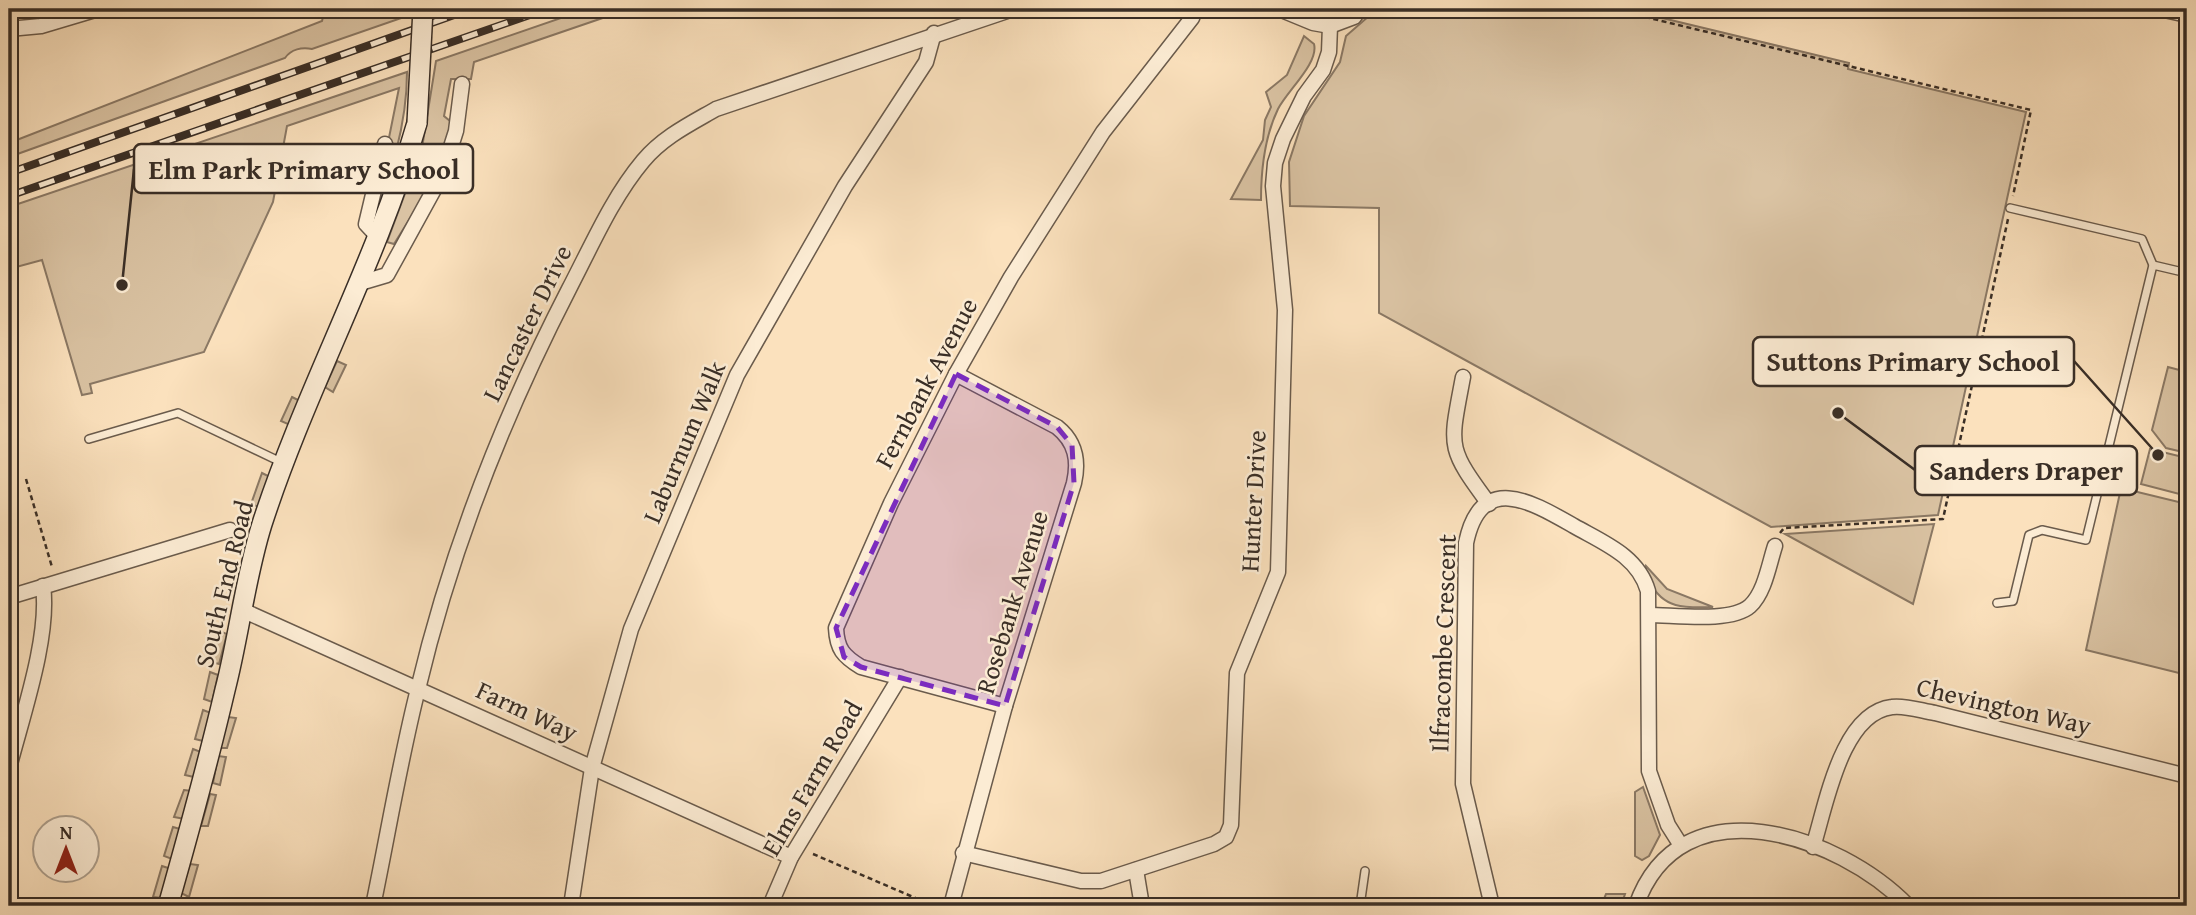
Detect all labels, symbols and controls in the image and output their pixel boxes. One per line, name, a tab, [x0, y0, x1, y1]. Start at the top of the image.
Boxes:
callout: Elm Park Primary School	[134, 144, 473, 193]
text: Elm Park Primary School	[148, 148, 460, 189]
street label: Lancaster Drive	[472, 238, 581, 408]
street label: Fernbank Avenue	[864, 290, 987, 475]
callout: Suttons Primary School	[1753, 337, 2074, 386]
text: Suttons Primary School	[1766, 340, 2060, 381]
street label: Laburnum Walk	[632, 354, 736, 529]
street label: Hunter Drive	[1229, 429, 1276, 573]
callout: Sanders Draper	[1915, 446, 2137, 495]
text: Sanders Draper	[1929, 449, 2123, 490]
street label: South End Road	[184, 496, 263, 672]
street label: Rosebank Avenue	[965, 505, 1058, 698]
street label: Ilfracombe Crescent	[1419, 533, 1466, 753]
street label: Chevington Way	[1913, 667, 2095, 745]
street label: Farm Way	[470, 670, 584, 751]
street label: Elms Farm Road	[751, 693, 872, 863]
north arrow	[32, 814, 102, 884]
text: N	[60, 818, 73, 846]

